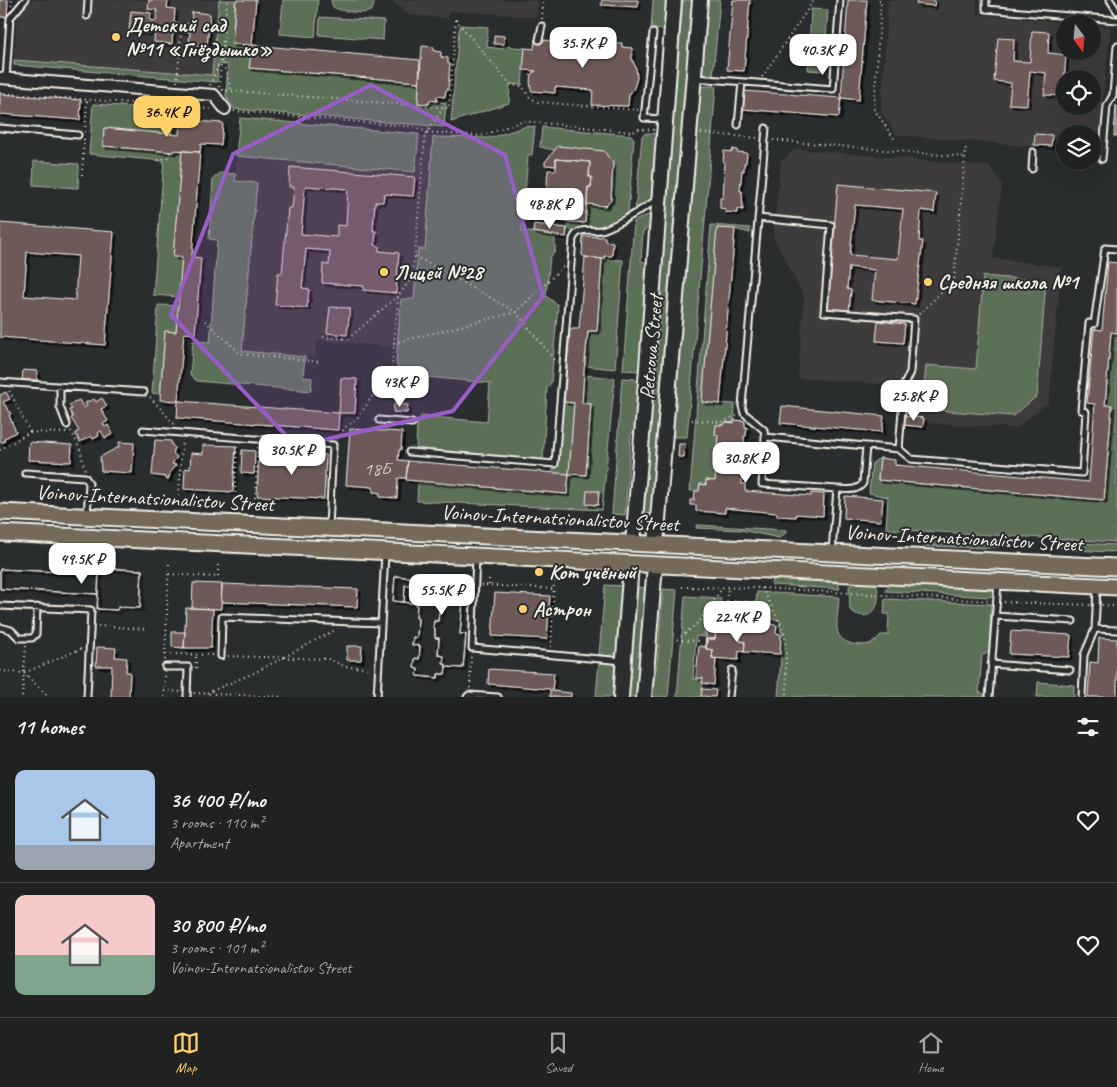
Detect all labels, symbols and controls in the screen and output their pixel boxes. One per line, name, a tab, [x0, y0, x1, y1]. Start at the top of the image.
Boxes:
place label: Детский сад №11 «Гнёздышко»	[126, 12, 272, 63]
north arrow	[1056, 15, 1101, 60]
map controls	[1056, 15, 1101, 170]
pin: 35.7K ₽	[537, 27, 629, 69]
marker: Детский сад №11 «Гнёздышко»	[110, 31, 122, 43]
text: 35.7K ₽	[561, 33, 605, 53]
pin: 40.3K ₽	[777, 34, 869, 76]
text: 40.3K ₽	[800, 40, 846, 60]
button: locate	[1056, 70, 1101, 115]
pin: 36.4K ₽	[121, 96, 213, 138]
text: 36.4K ₽	[144, 102, 190, 122]
button: layers	[1056, 125, 1101, 170]
pin: 48.8K ₽	[504, 188, 596, 230]
text: 48.8K ₽	[527, 194, 573, 214]
place label: Лицей №28	[394, 259, 485, 285]
marker: Лицей №28	[378, 266, 390, 278]
place label: Средняя школа №1	[938, 269, 1081, 295]
marker: Средняя школа №1	[922, 276, 934, 288]
street label: Petrova Street	[633, 291, 669, 400]
pin: 43K ₽	[365, 366, 435, 408]
text: 43K ₽	[383, 372, 417, 392]
pin: 25.8K ₽	[868, 380, 960, 422]
text: 25.8K ₽	[892, 386, 936, 406]
pin: 30.5K ₽	[246, 434, 338, 476]
text: 30.5K ₽	[270, 440, 314, 460]
pin: 30.8K ₽	[700, 442, 792, 484]
text: 30.8K ₽	[723, 448, 769, 468]
house number: 18Б	[364, 457, 394, 481]
street label: Voinov-Internatsionalistov Street	[35, 479, 277, 517]
street label: Voinov-Internatsionalistov Street	[440, 499, 682, 537]
street label: Voinov-Internatsionalistov Street	[844, 519, 1086, 557]
pin: 49.5K ₽	[36, 542, 128, 585]
text: 49.5K ₽	[60, 549, 104, 569]
place label: Кот учёный	[549, 559, 638, 586]
marker: Кот учёный	[533, 566, 545, 578]
pin: 55.5K ₽	[396, 574, 488, 616]
text: 55.5K ₽	[420, 580, 464, 600]
place label: Астрон	[533, 596, 592, 622]
pin: 22.4K ₽	[691, 600, 783, 643]
marker: Астрон	[517, 603, 529, 615]
text: 22.4K ₽	[714, 607, 760, 627]
icon: filters	[1074, 713, 1102, 741]
text: 11 homes	[15, 714, 84, 740]
text: 36 400 ₽/mo	[170, 787, 266, 813]
icon: home	[55, 790, 115, 850]
icon: heart	[1074, 806, 1102, 834]
text: 3 rooms · 110 m²	[170, 813, 264, 833]
text: Apartment	[170, 833, 229, 853]
text: 30 800 ₽/mo	[170, 912, 265, 938]
icon: home	[55, 915, 115, 975]
icon: heart	[1074, 931, 1102, 959]
text: 3 rooms · 101 m²	[170, 938, 264, 958]
text: Voinov-Internatsionalistov Street	[170, 958, 351, 978]
tab: Map	[172, 1029, 200, 1076]
tab: Saved	[544, 1029, 572, 1076]
tab: Home	[917, 1029, 945, 1076]

